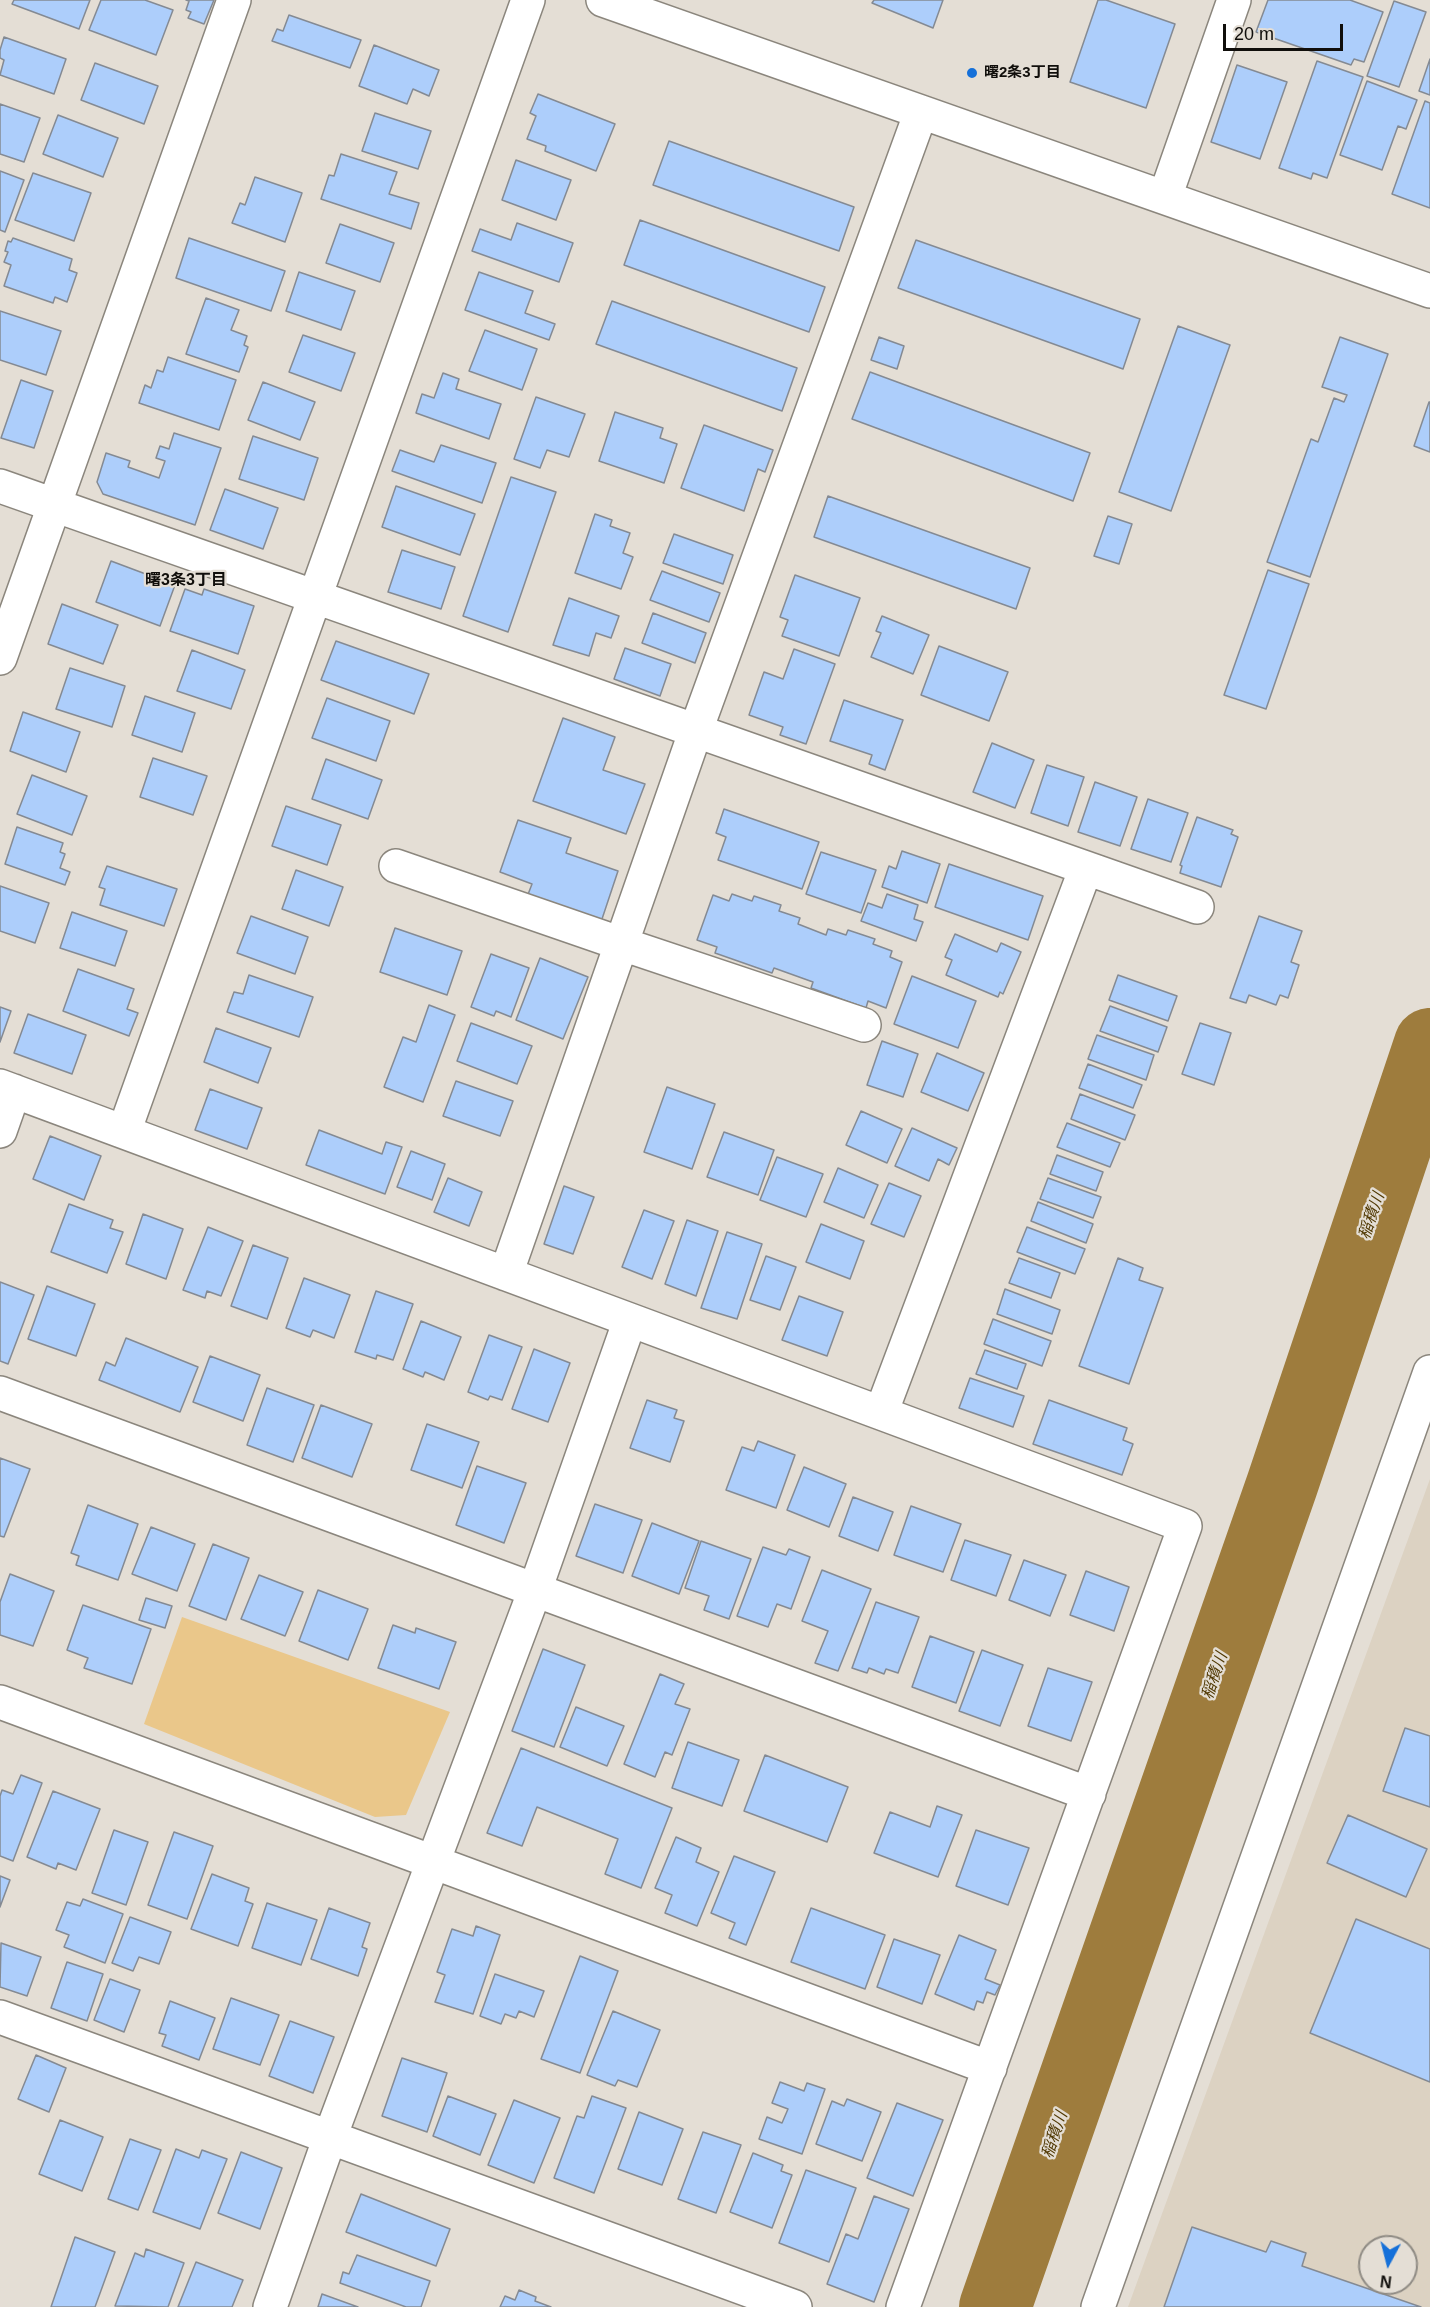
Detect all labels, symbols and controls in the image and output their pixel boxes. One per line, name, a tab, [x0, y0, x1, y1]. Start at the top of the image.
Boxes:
scale bar	[1226, 12, 1346, 50]
text: 20 m	[1234, 24, 1274, 44]
place label: 曙2条3丁目	[984, 64, 1061, 82]
marker: 曙2条3丁目	[965, 66, 979, 80]
district label: 曙3条3丁目	[145, 571, 227, 591]
water label: 稲積川	[1355, 1190, 1389, 1242]
water label: 稲積川	[1198, 1650, 1232, 1702]
water label: 稲積川	[1038, 2109, 1072, 2161]
north arrow	[1358, 2235, 1418, 2295]
text: N	[1379, 2272, 1393, 2291]

